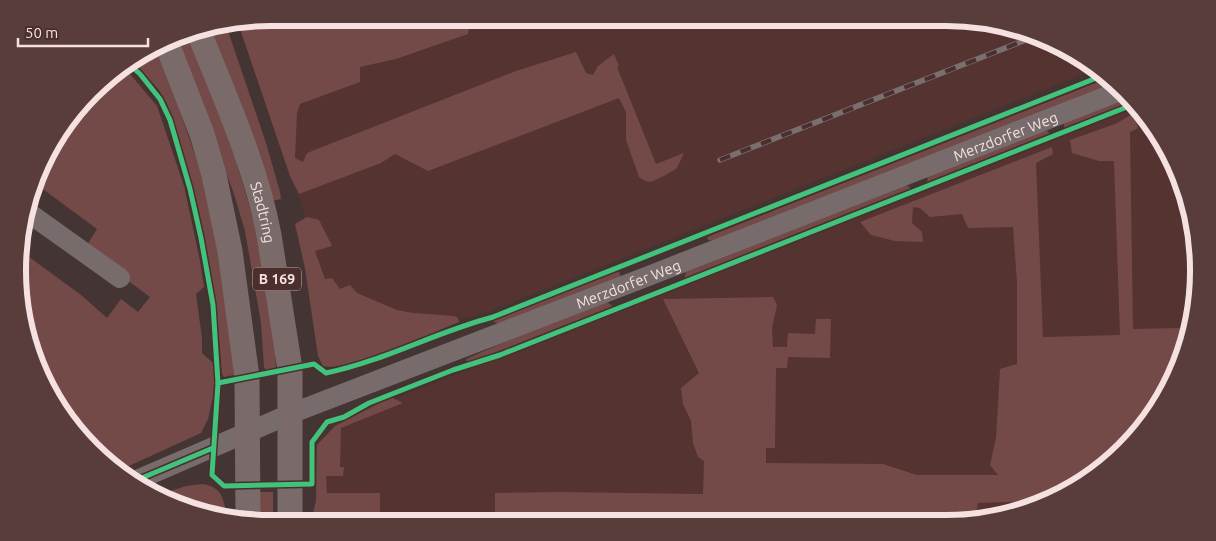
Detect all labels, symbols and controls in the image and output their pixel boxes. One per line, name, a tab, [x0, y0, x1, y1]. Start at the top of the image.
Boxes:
scale bar	[18, 15, 148, 47]
text: 50 m	[25, 24, 58, 41]
street label: Merzdorfer Weg	[951, 108, 1060, 164]
street label: Stadtring	[248, 180, 279, 244]
street label: Merzdorfer Weg	[573, 256, 683, 312]
road number: B 169	[253, 268, 301, 290]

